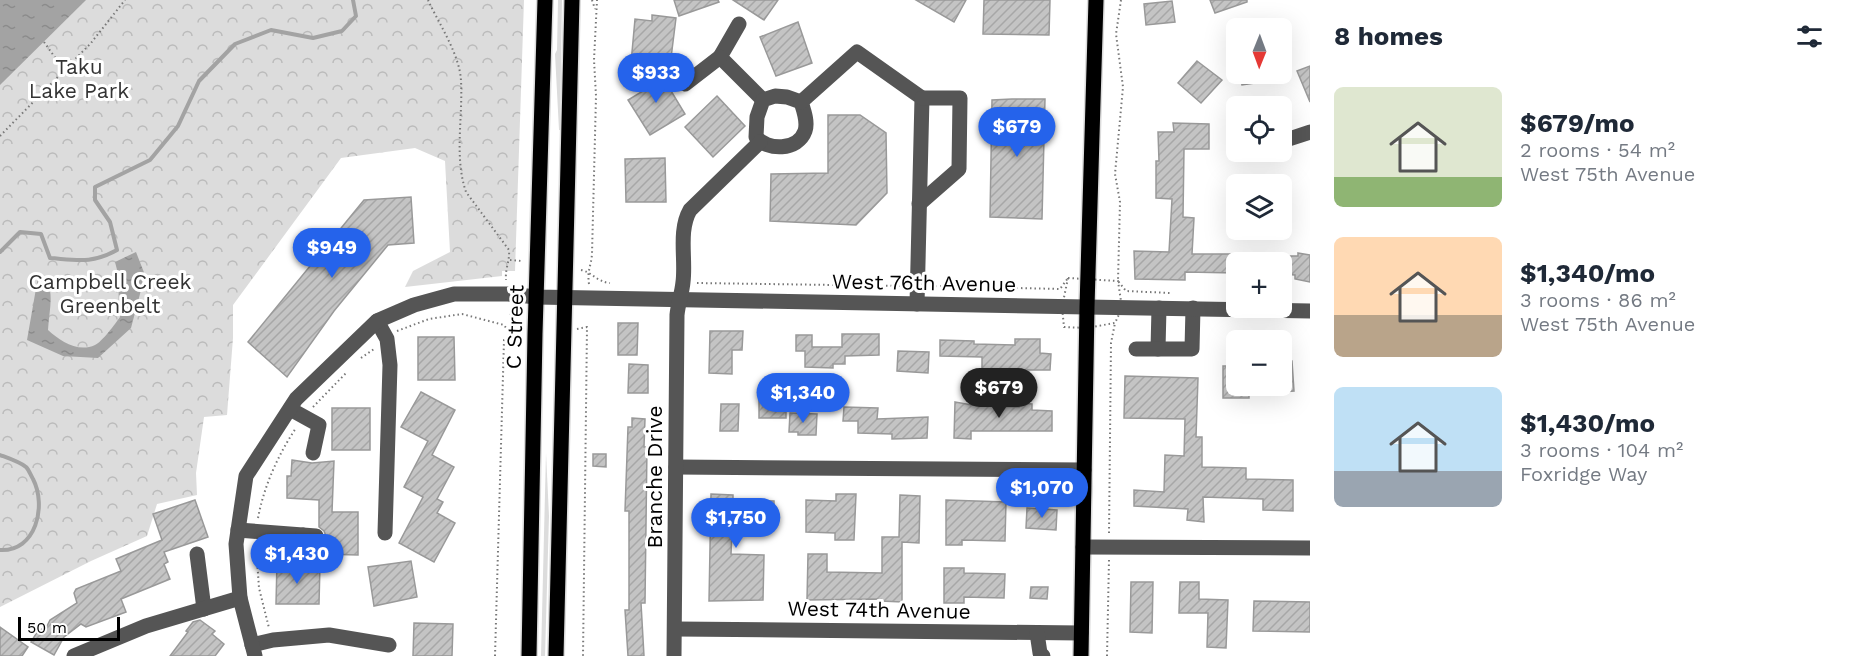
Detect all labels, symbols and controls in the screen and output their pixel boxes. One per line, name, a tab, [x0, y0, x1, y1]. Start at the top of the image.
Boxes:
north arrow	[1226, 18, 1292, 84]
map controls	[1226, 18, 1292, 396]
icon: filters	[1793, 20, 1826, 53]
text: 8 homes	[1334, 21, 1443, 51]
pin: $933	[620, 53, 692, 104]
park label: Taku Lake Park	[29, 54, 129, 103]
text: $933	[632, 60, 680, 84]
button: locate	[1226, 96, 1292, 162]
pin: $679	[981, 107, 1053, 158]
text: $679/mo	[1520, 108, 1635, 138]
icon: home	[1382, 111, 1454, 183]
text: $679	[992, 114, 1042, 138]
text: 2 rooms · 54 m²	[1520, 138, 1675, 162]
text: West 75th Avenue	[1520, 162, 1695, 186]
button: layers	[1226, 174, 1292, 240]
pin: $949	[296, 228, 368, 279]
text: $949	[307, 235, 357, 259]
button: +	[1226, 252, 1292, 318]
text: $1,340/mo	[1520, 258, 1655, 288]
icon: home	[1382, 261, 1454, 333]
street label: West 76th Avenue	[832, 268, 1016, 297]
park label: Campbell Creek Greenbelt	[29, 269, 191, 318]
street label: C Street	[501, 284, 528, 370]
text: 3 rooms · 86 m²	[1520, 288, 1676, 312]
text: West 75th Avenue	[1520, 312, 1695, 336]
button: −	[1226, 330, 1292, 396]
pin: $679	[963, 368, 1035, 419]
pin: $1,340	[754, 373, 852, 424]
text: $679	[974, 375, 1024, 399]
text: $1,340	[771, 380, 835, 404]
street label: Branche Drive	[642, 405, 667, 549]
text: $1,430/mo	[1520, 408, 1655, 438]
icon: home	[1382, 411, 1454, 483]
text: 3 rooms · 104 m²	[1520, 438, 1683, 462]
text: Foxridge Way	[1520, 462, 1647, 486]
pin: $1,070	[993, 468, 1091, 519]
text: $1,070	[1010, 475, 1074, 499]
pin: $1,750	[687, 498, 785, 549]
text: $1,750	[705, 505, 767, 529]
pin: $1,430	[248, 534, 346, 585]
text: $1,430	[265, 541, 329, 565]
street label: West 74th Avenue	[787, 595, 971, 624]
scale bar	[18, 614, 120, 642]
text: 50 m	[27, 618, 67, 637]

